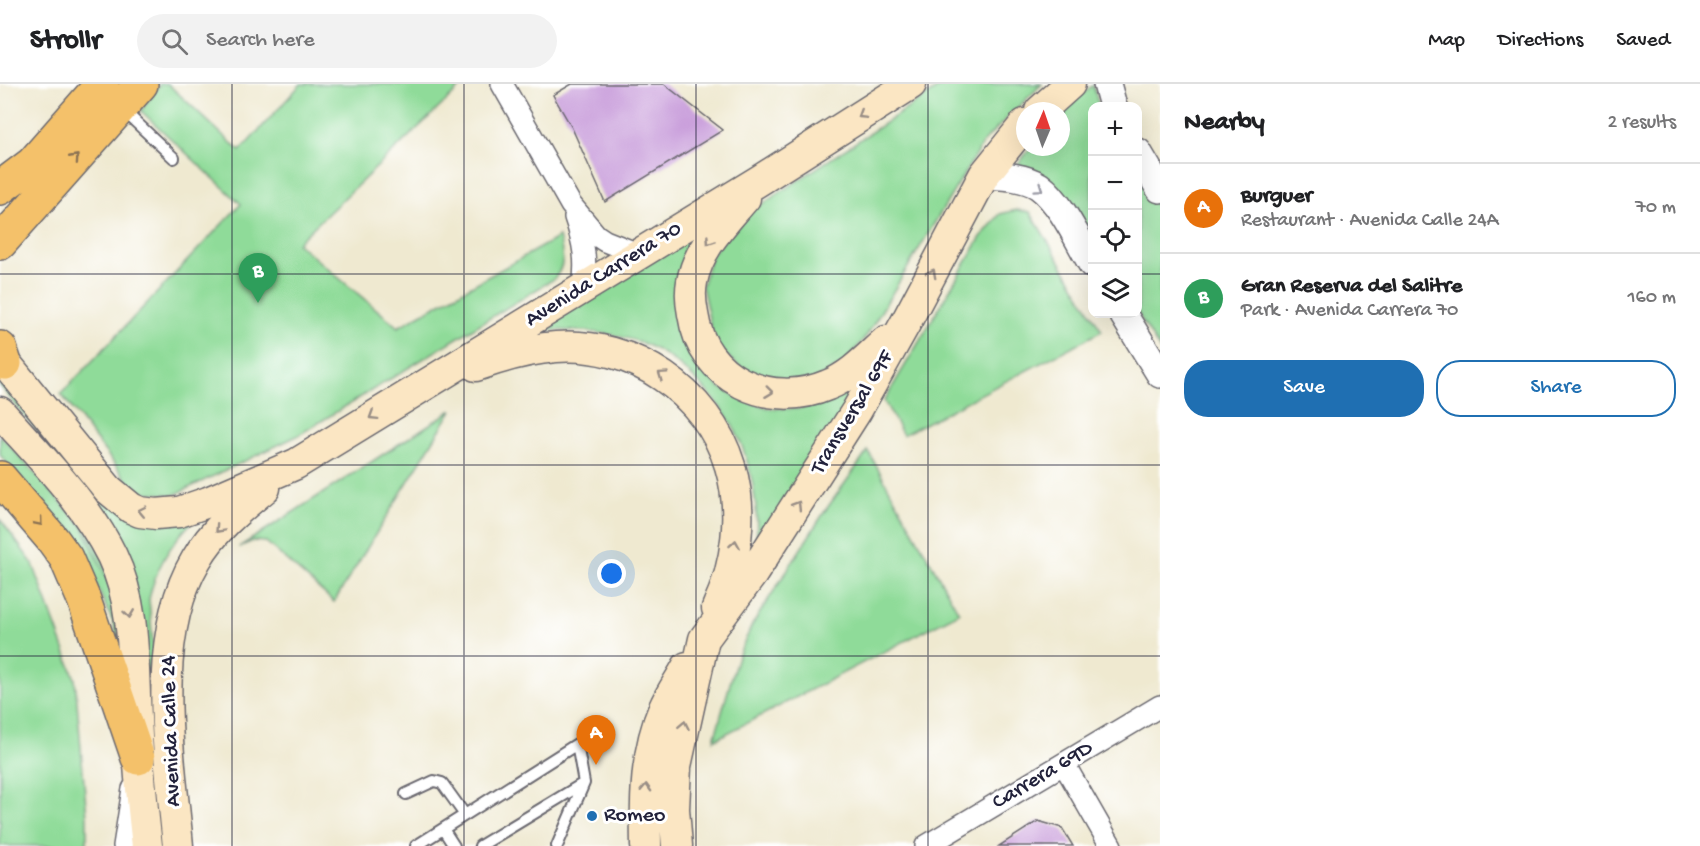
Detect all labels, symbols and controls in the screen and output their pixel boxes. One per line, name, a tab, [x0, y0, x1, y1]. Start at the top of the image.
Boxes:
search box	[137, 14, 557, 68]
text: Strollr	[30, 25, 101, 58]
icon: search	[158, 25, 191, 58]
text: Search here	[206, 28, 315, 54]
text: Map	[1428, 29, 1465, 54]
text: Directions	[1498, 29, 1583, 54]
text: Saved	[1616, 29, 1670, 54]
north arrow	[1016, 102, 1070, 156]
map controls	[1088, 102, 1142, 318]
button: +	[1088, 102, 1142, 156]
one-way arrow	[858, 108, 868, 120]
text: Nearby	[1184, 108, 1265, 139]
text: 2 results	[1607, 112, 1676, 135]
one-way arrow	[68, 154, 79, 164]
button: −	[1088, 156, 1142, 210]
one-way arrow	[1033, 181, 1044, 192]
text: Burguer	[1241, 184, 1312, 210]
text: A	[1198, 197, 1209, 220]
text: 70 m	[1635, 197, 1676, 220]
button: locate	[1088, 210, 1142, 264]
text: Restaurant · Avenida Calle 24A	[1241, 210, 1499, 233]
street label: Avenida Carrera 70	[521, 216, 687, 334]
one-way arrow	[706, 235, 717, 246]
pin: B	[238, 254, 278, 303]
button: layers	[1088, 264, 1142, 318]
one-way arrow	[925, 268, 936, 279]
text: Gran Reserva del Salitre	[1241, 274, 1462, 300]
text: B	[1198, 287, 1209, 310]
text: 160 m	[1627, 287, 1676, 310]
text: Park · Avenida Carrera 70	[1241, 300, 1458, 323]
street label: Transversal 69F	[805, 345, 901, 481]
button: Save	[1184, 360, 1424, 417]
button: Share	[1436, 360, 1676, 417]
one-way arrow	[658, 371, 669, 382]
one-way arrow	[765, 385, 774, 398]
one-way arrow	[369, 409, 379, 421]
one-way arrow	[789, 501, 801, 511]
one-way arrow	[137, 505, 147, 518]
one-way arrow	[31, 515, 42, 526]
one-way arrow	[216, 522, 227, 533]
one-way arrow	[729, 540, 741, 549]
your location	[597, 559, 626, 588]
one-way arrow	[122, 609, 134, 618]
street label: Avenida Calle 24	[156, 654, 188, 807]
pin: A	[576, 716, 616, 765]
one-way arrow	[677, 721, 690, 731]
street label: Carrera 69D	[988, 735, 1099, 816]
one-way arrow	[640, 783, 653, 792]
place label: Romeo	[604, 803, 665, 829]
marker: Romeo	[585, 809, 599, 823]

